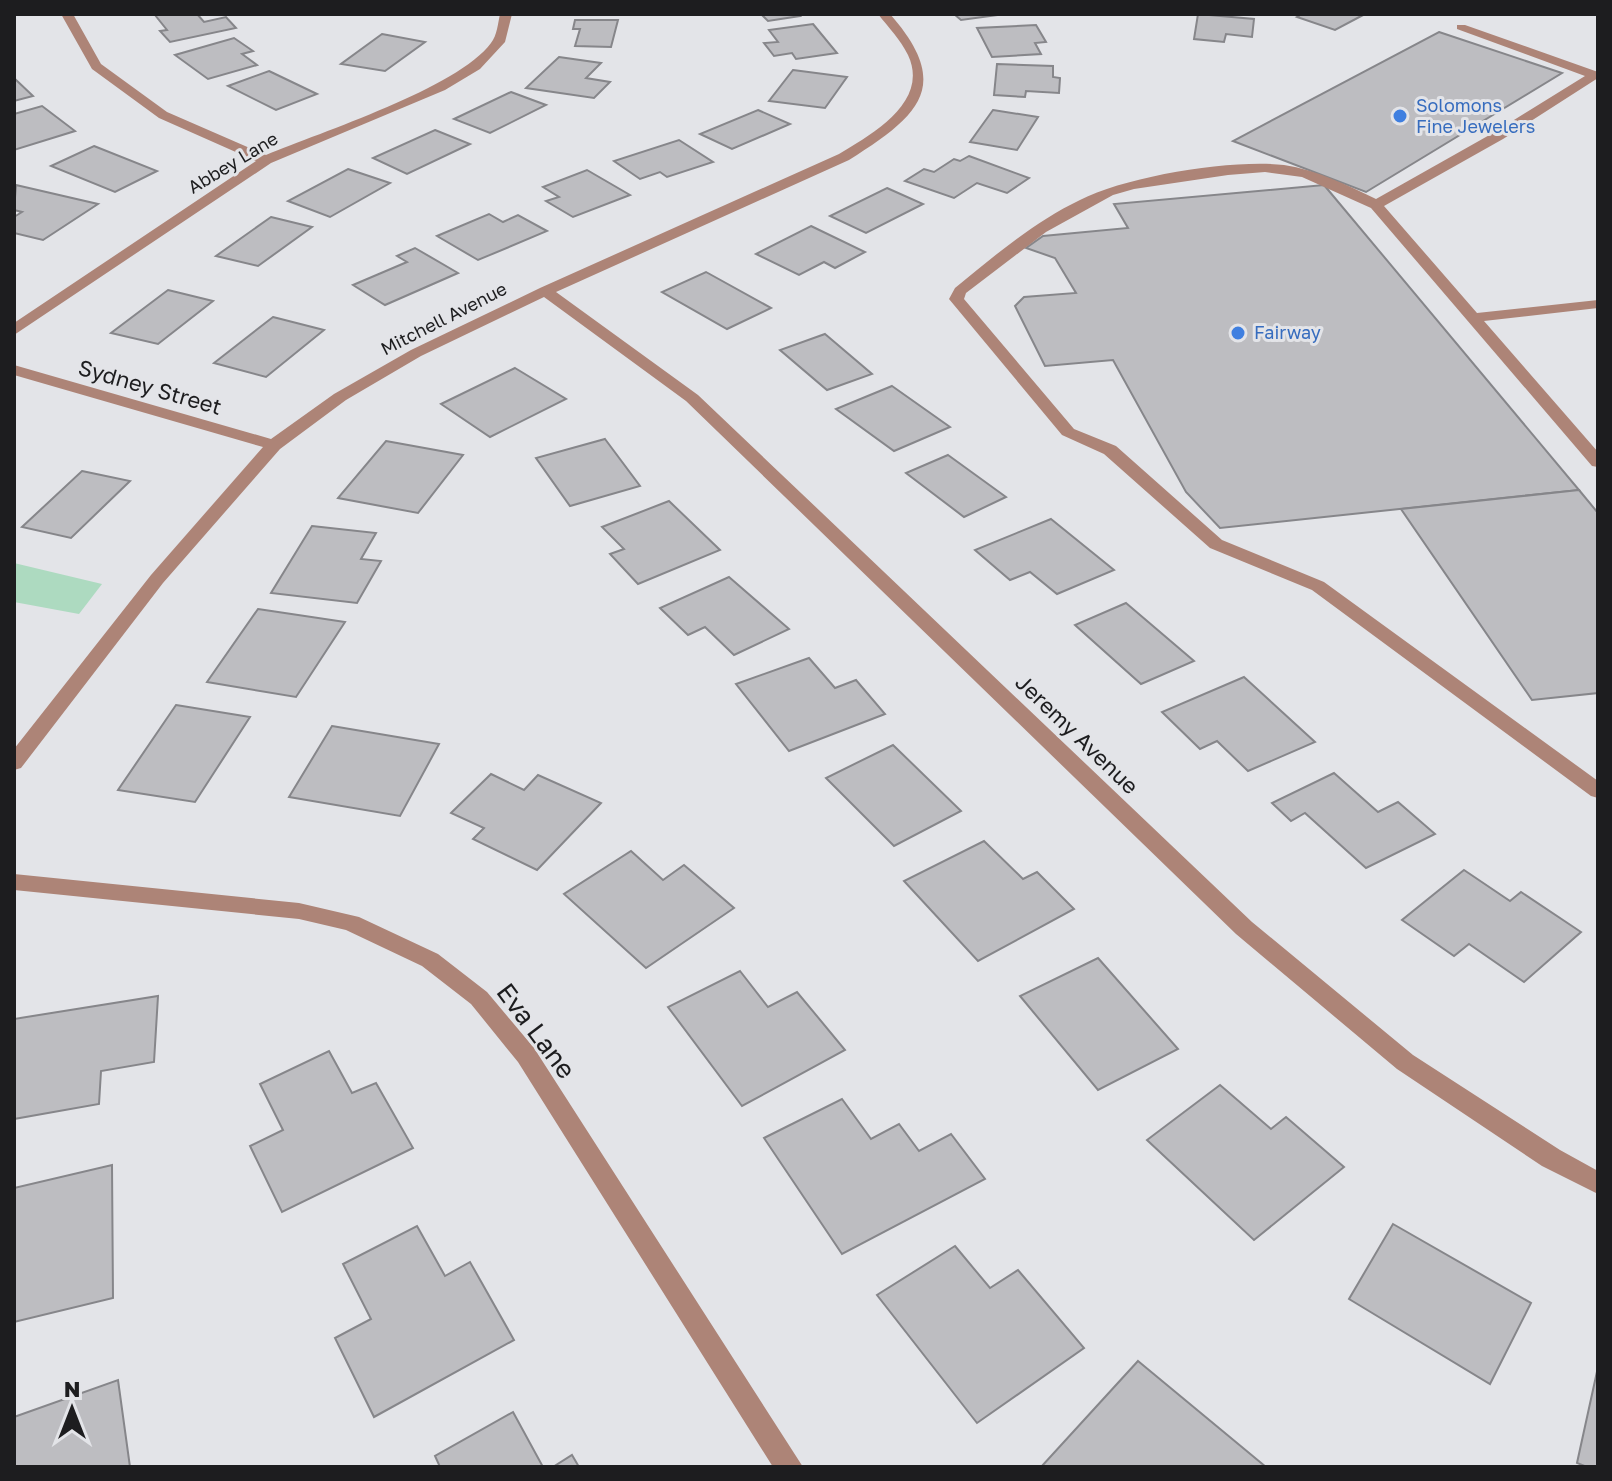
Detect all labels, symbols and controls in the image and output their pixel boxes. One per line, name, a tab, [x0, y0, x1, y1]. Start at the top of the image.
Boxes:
place label: Solomons Fine Jewelers	[1416, 94, 1535, 137]
marker: Solomons Fine Jewelers	[1391, 107, 1409, 125]
street label: Abbey Lane	[184, 127, 281, 198]
street label: Mitchell Avenue	[377, 277, 510, 359]
place label: Fairway	[1254, 321, 1321, 343]
marker: Fairway	[1229, 324, 1247, 342]
street label: Sydney Street	[75, 353, 225, 420]
street label: Jeremy Avenue	[1010, 668, 1144, 799]
street label: Eva Lane	[490, 977, 582, 1085]
north arrow	[32, 1369, 112, 1449]
text: N	[64, 1375, 80, 1402]

